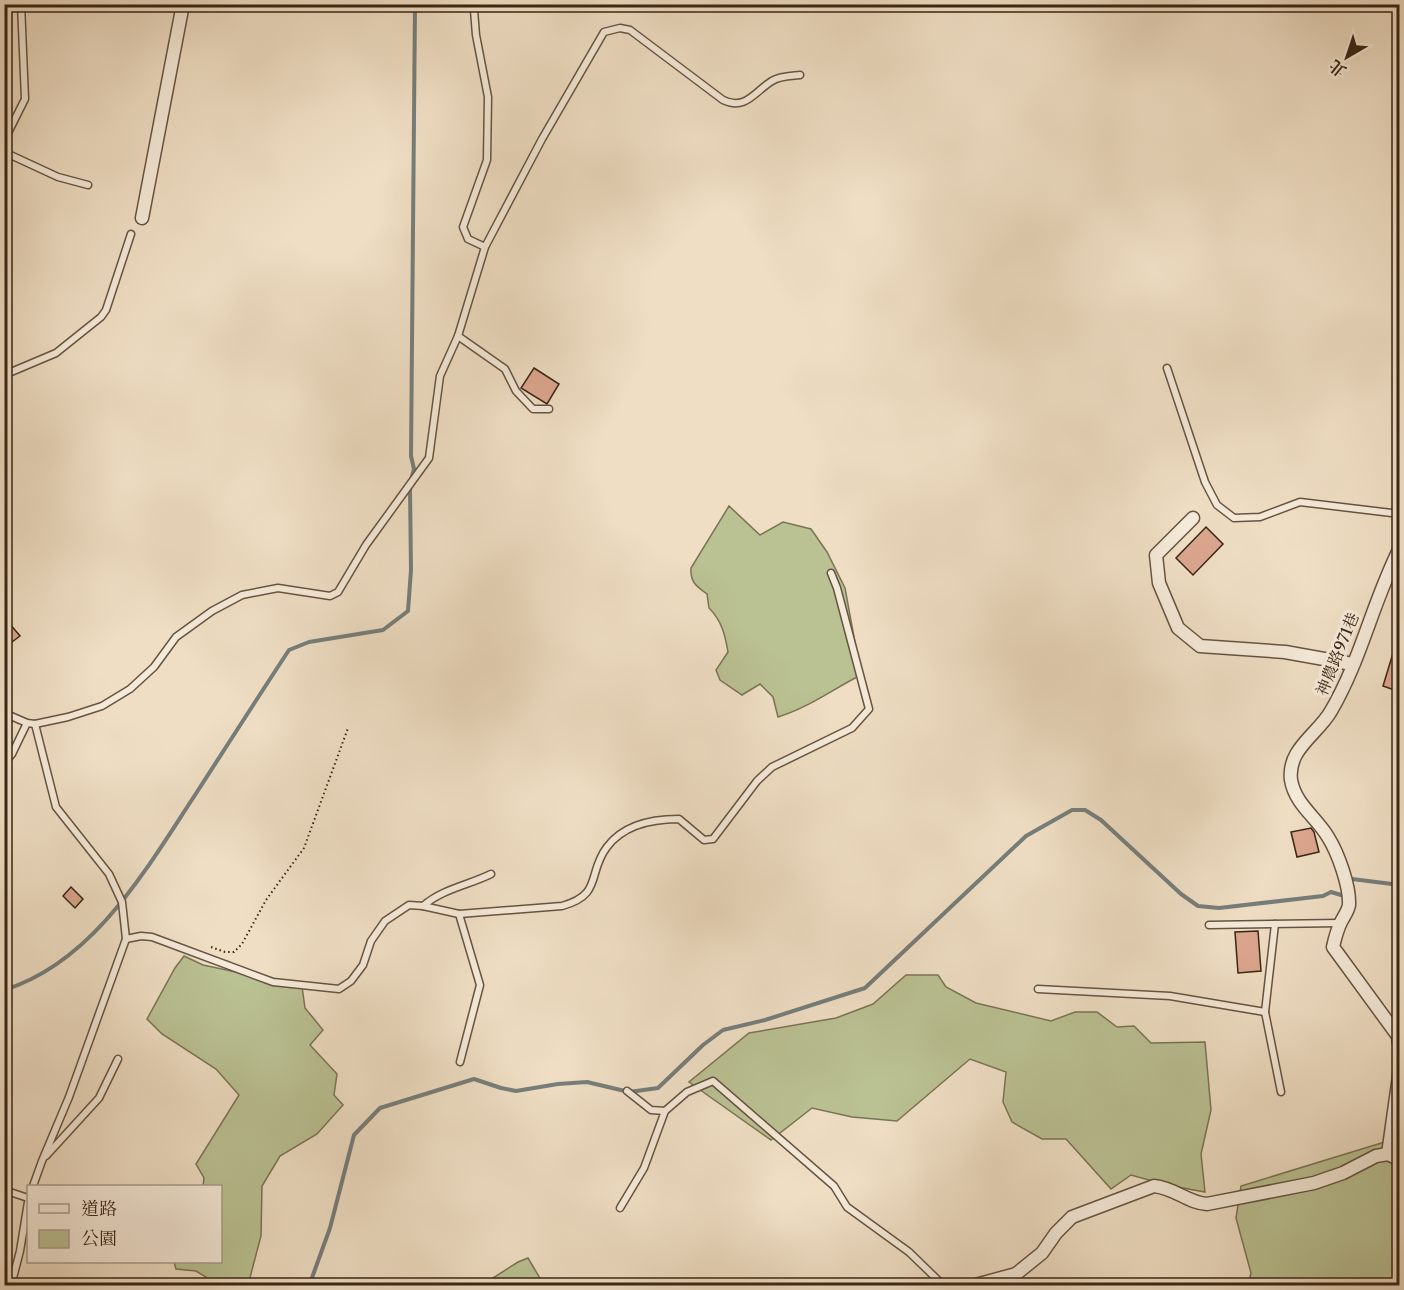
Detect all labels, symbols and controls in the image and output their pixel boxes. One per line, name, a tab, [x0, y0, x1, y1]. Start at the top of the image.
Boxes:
north arrow	[1317, 27, 1377, 87]
text: 北	[1325, 56, 1350, 81]
street label: 神農路971巷	[1311, 609, 1363, 699]
legend	[27, 1185, 222, 1263]
text: 道路	[81, 1198, 117, 1220]
text: 公園	[81, 1228, 117, 1250]

